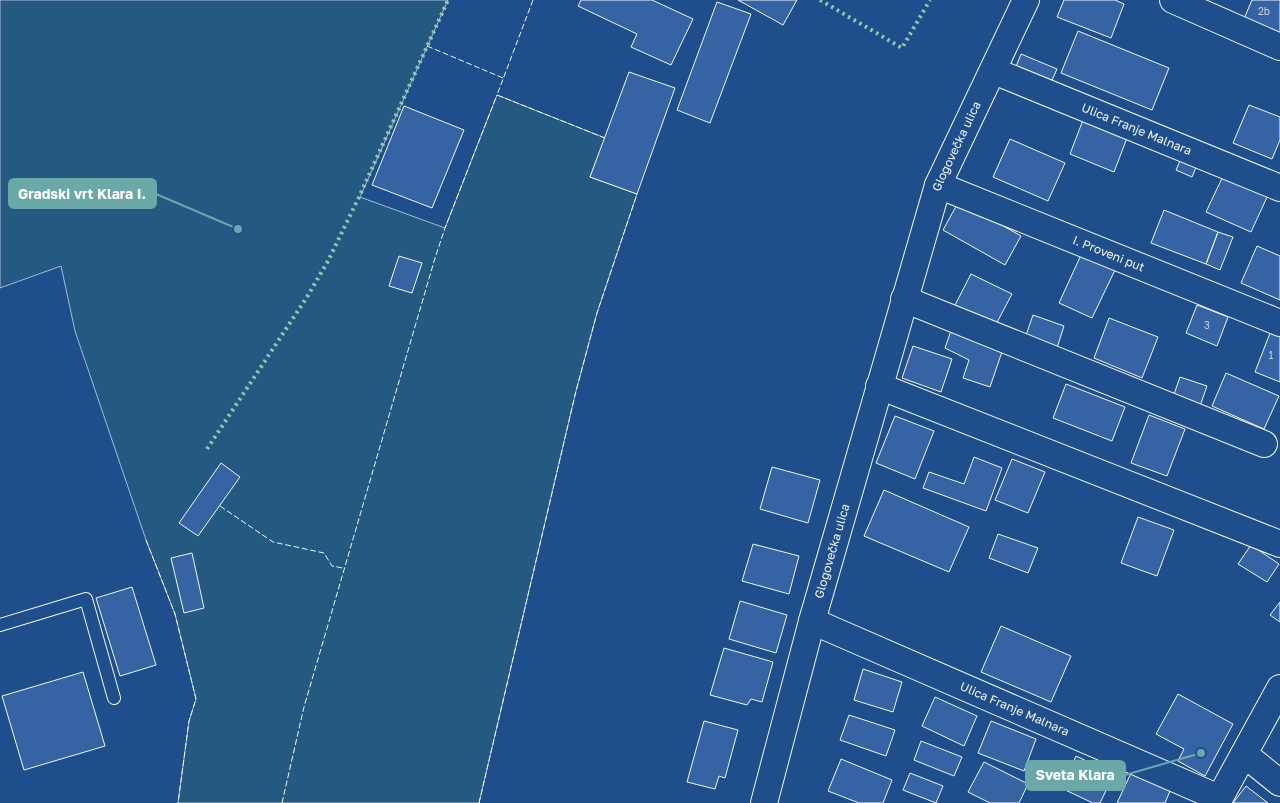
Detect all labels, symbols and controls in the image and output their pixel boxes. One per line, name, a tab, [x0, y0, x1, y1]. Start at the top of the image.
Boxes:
house number: 2b	[1258, 5, 1270, 17]
street label: Glogovečka ulica	[929, 99, 984, 193]
street label: Ulica Franje Malnara	[1079, 100, 1194, 158]
callout: Gradski vrt Klara I.	[9, 179, 156, 208]
text: Gradski vrt Klara I.	[18, 185, 146, 202]
street label: I. Proveni put	[1071, 232, 1147, 275]
house number: 3	[1204, 319, 1210, 331]
house number: 1	[1269, 349, 1274, 361]
street label: Glogovečka ulica	[811, 502, 853, 600]
street label: Ulica Franje Malnara	[958, 678, 1072, 739]
callout: Sveta Klara	[1026, 761, 1125, 790]
text: Sveta Klara	[1035, 766, 1115, 783]

